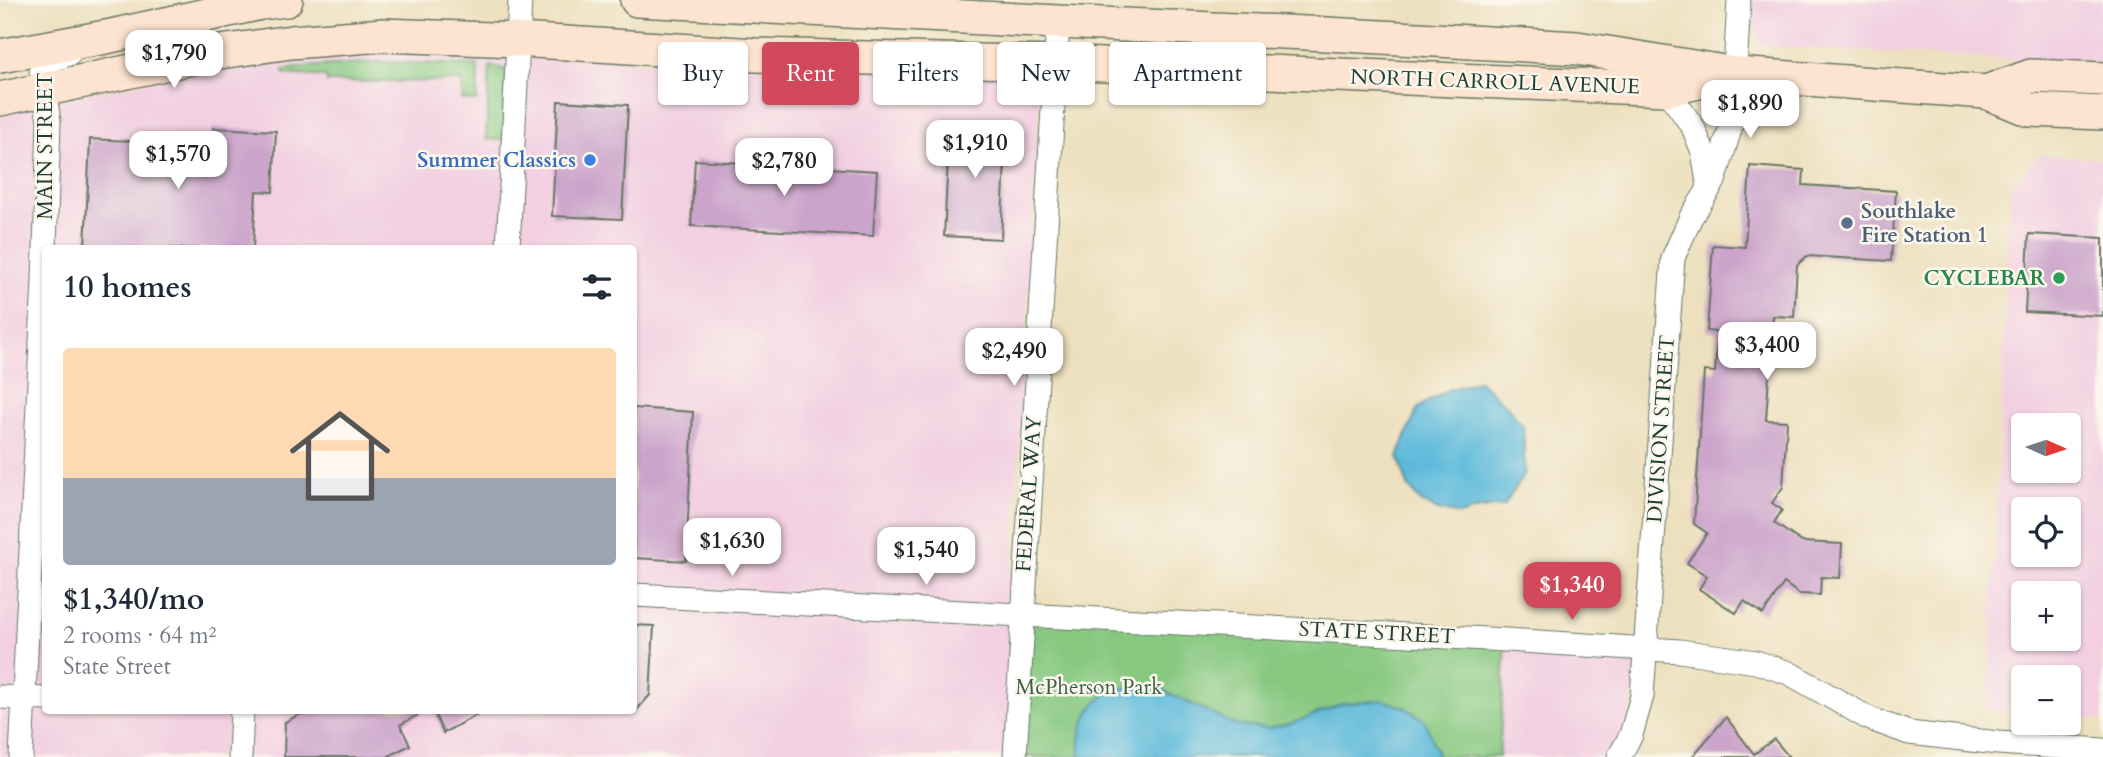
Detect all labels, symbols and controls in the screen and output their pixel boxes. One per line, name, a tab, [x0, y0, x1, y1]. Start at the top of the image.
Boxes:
pin: $1,790	[117, 31, 231, 90]
text: $1,790	[141, 37, 207, 68]
chip: Buy	[658, 42, 748, 105]
chip: Rent	[762, 42, 859, 105]
chip: Filters	[873, 42, 983, 105]
chip: New	[997, 42, 1095, 105]
chip: Apartment	[1109, 42, 1266, 105]
street label: NORTH CARROLL AVENUE	[1350, 62, 1640, 102]
street label: MAIN STREET	[31, 72, 60, 220]
pin: $1,890	[1693, 80, 1807, 140]
text: $1,890	[1717, 87, 1783, 118]
pin: $1,910	[918, 120, 1032, 180]
text: $1,910	[942, 127, 1008, 158]
pin: $1,570	[121, 132, 235, 191]
text: $1,570	[145, 138, 211, 169]
pin: $2,780	[727, 138, 841, 198]
text: $2,780	[751, 145, 817, 176]
place label: Summer Classics	[417, 146, 576, 175]
marker: Summer Classics	[582, 152, 598, 168]
place label: Southlake Fire Station 1	[1861, 197, 1988, 250]
marker: Southlake Fire Station 1	[1839, 215, 1855, 231]
place label: CYCLEBAR	[1924, 264, 2046, 293]
text: 10 homes	[63, 267, 192, 308]
icon: filters	[578, 268, 616, 306]
marker: CYCLEBAR	[2051, 270, 2067, 286]
pin: $3,400	[1710, 322, 1824, 382]
pin: $2,490	[957, 328, 1071, 388]
text: $3,400	[1734, 329, 1800, 360]
street label: DIVISION STREET	[1640, 334, 1682, 524]
text: $2,490	[981, 335, 1047, 366]
icon: home	[277, 393, 403, 519]
north arrow	[2011, 413, 2081, 483]
map controls	[2011, 413, 2081, 735]
street label: FEDERAL WAY	[1009, 415, 1049, 573]
button: locate	[2011, 497, 2081, 567]
pin: $1,630	[675, 518, 789, 578]
text: $1,630	[699, 525, 765, 556]
pin: $1,540	[869, 528, 983, 587]
text: $1,540	[893, 534, 959, 565]
pin: $1,340	[1515, 562, 1629, 622]
text: $1,340	[1539, 569, 1605, 600]
text: $1,340/mo	[63, 579, 204, 620]
button: +	[2011, 581, 2081, 651]
street label: STATE STREET	[1298, 614, 1456, 652]
text: 2 rooms · 64 m²	[63, 620, 216, 651]
text: State Street	[63, 651, 171, 682]
button: −	[2011, 665, 2081, 735]
park label: McPherson Park	[1016, 673, 1163, 702]

